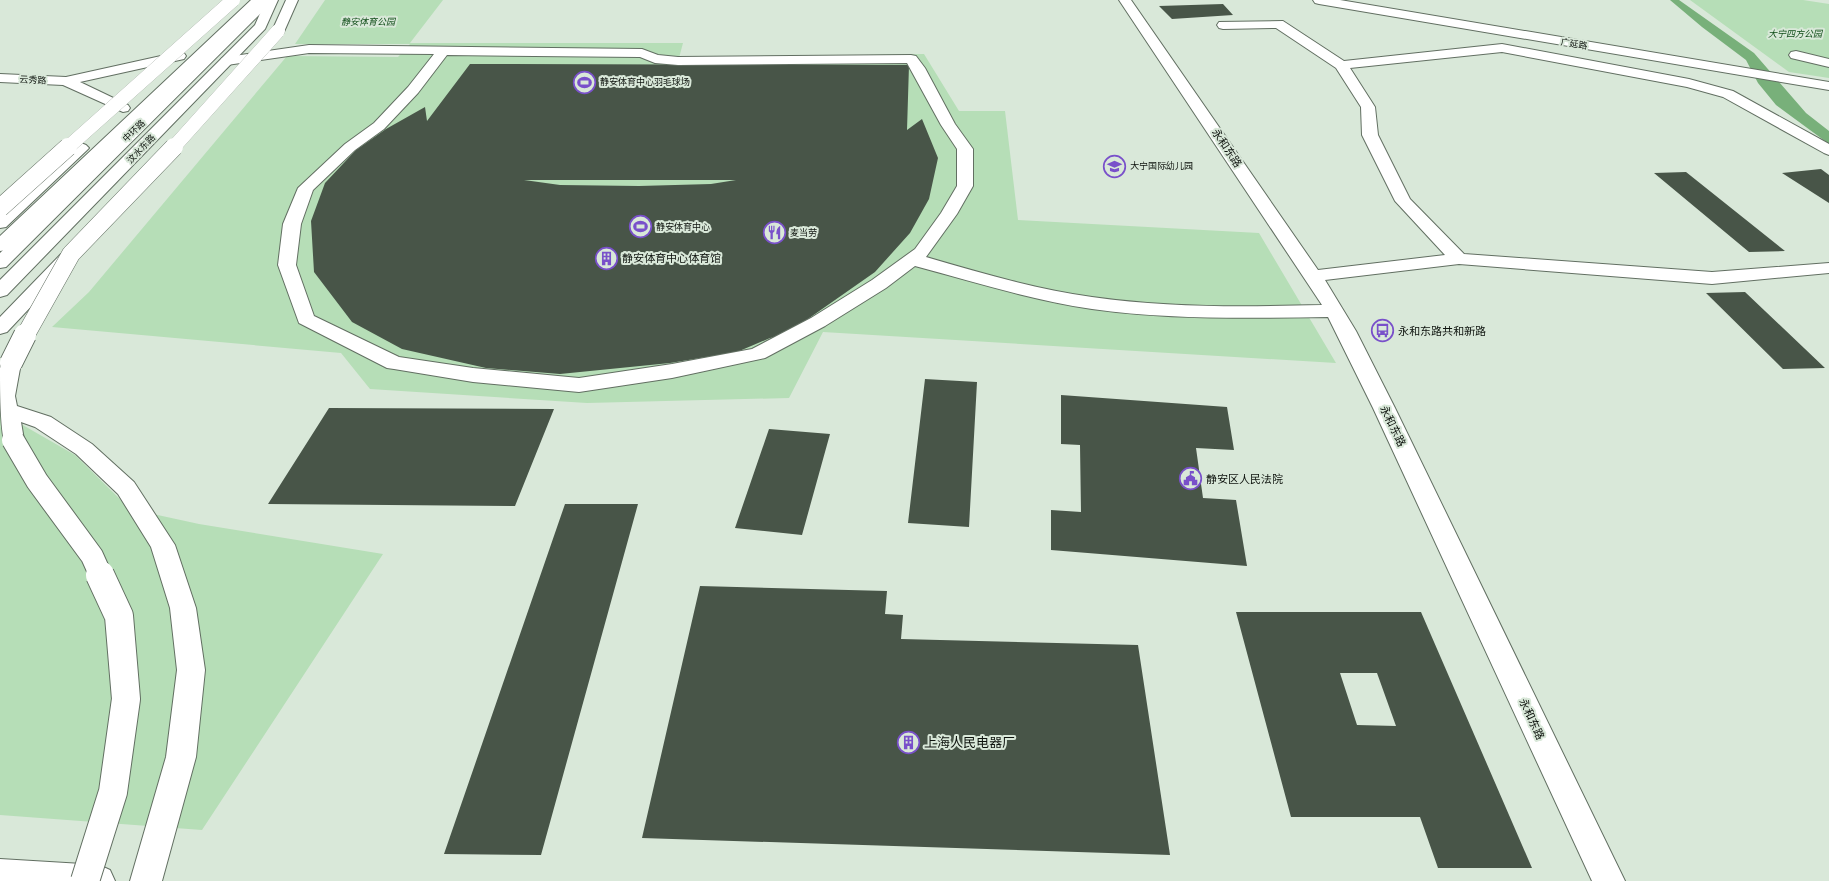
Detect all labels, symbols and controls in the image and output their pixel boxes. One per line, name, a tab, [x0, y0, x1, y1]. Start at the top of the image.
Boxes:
park label: 静安体育公园	[341, 15, 397, 27]
park label: 大宁四方公园	[1768, 27, 1824, 39]
street label: 广延路	[1560, 35, 1588, 51]
sports icon: 静安体育中心羽毛球场	[571, 69, 597, 95]
street label: 云秀路	[19, 72, 47, 86]
place label: 静安体育中心羽毛球场	[600, 75, 690, 87]
street label: 中环路	[119, 117, 147, 144]
street label: 永和东路	[1209, 125, 1246, 170]
street label: 汶水东路	[123, 131, 157, 165]
school or university icon: 大宁国际幼儿园	[1101, 153, 1127, 179]
place label: 大宁国际幼儿园	[1130, 159, 1193, 171]
sports icon: 静安体育中心	[628, 214, 654, 240]
place label: 静安体育中心	[656, 220, 710, 232]
restaurant icon: 麦当劳	[761, 220, 787, 246]
place label: 麦当劳	[790, 226, 817, 238]
building icon: 静安体育中心体育馆	[593, 245, 619, 271]
place label: 静安体育中心体育馆	[622, 250, 721, 265]
bus stop icon: 永和东路共和新路	[1369, 318, 1395, 344]
place label: 永和东路共和新路	[1398, 323, 1486, 338]
street label: 永和东路	[1377, 403, 1410, 449]
public building icon: 静安区人民法院	[1178, 466, 1204, 492]
place label: 静安区人民法院	[1206, 471, 1283, 486]
street label: 永和东路	[1516, 696, 1549, 742]
building icon: 上海人民电器厂	[895, 729, 921, 755]
place label: 上海人民电器厂	[924, 733, 1015, 750]

